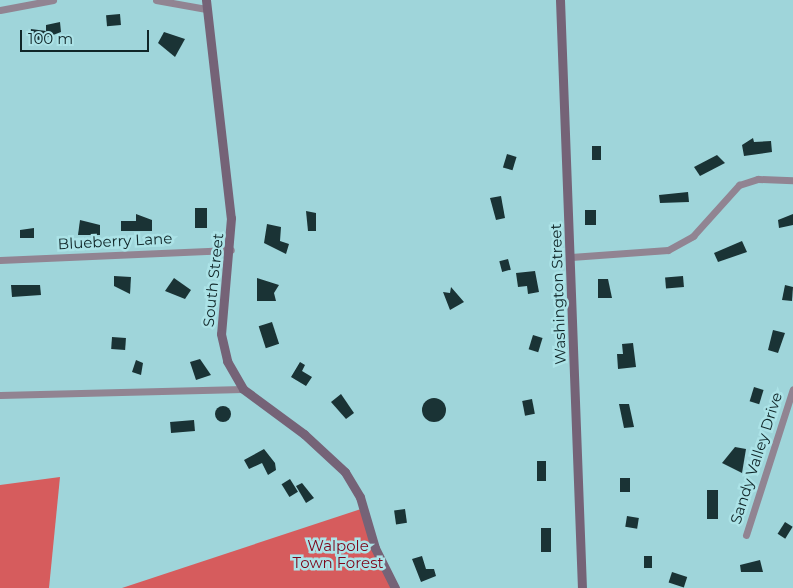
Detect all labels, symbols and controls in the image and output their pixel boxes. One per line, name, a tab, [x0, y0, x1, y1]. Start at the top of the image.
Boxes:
scale bar	[22, 20, 151, 52]
text: 100 m	[28, 29, 73, 48]
street label: Washington Street	[547, 223, 569, 365]
street label: Blueberry Lane	[57, 229, 173, 253]
street label: South Street	[199, 232, 227, 328]
street label: Sandy Valley Drive	[726, 390, 786, 526]
park label: Walpole Town Forest	[292, 536, 384, 571]

